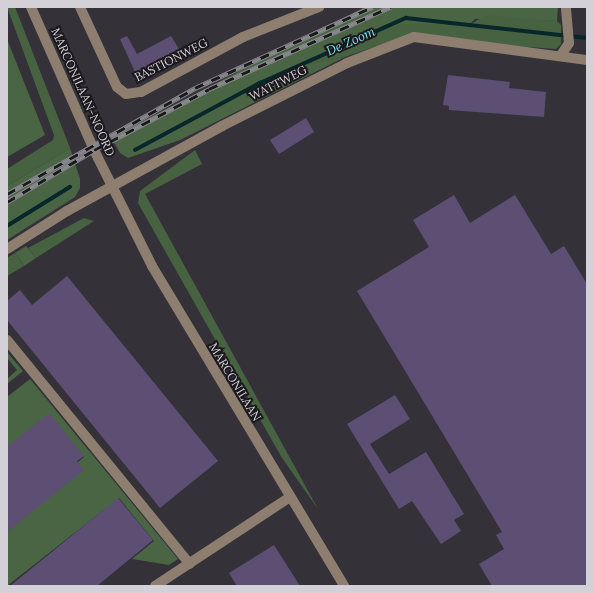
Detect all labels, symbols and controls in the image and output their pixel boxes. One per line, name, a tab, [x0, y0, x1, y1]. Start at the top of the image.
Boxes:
water label: De Zoom	[324, 24, 378, 60]
street label: MARCONILAAN-NOORD	[48, 26, 118, 158]
street label: BASTIONWEG	[132, 35, 210, 85]
street label: WATTWEG	[247, 62, 309, 104]
street label: MARCONILAAN	[206, 340, 264, 424]

